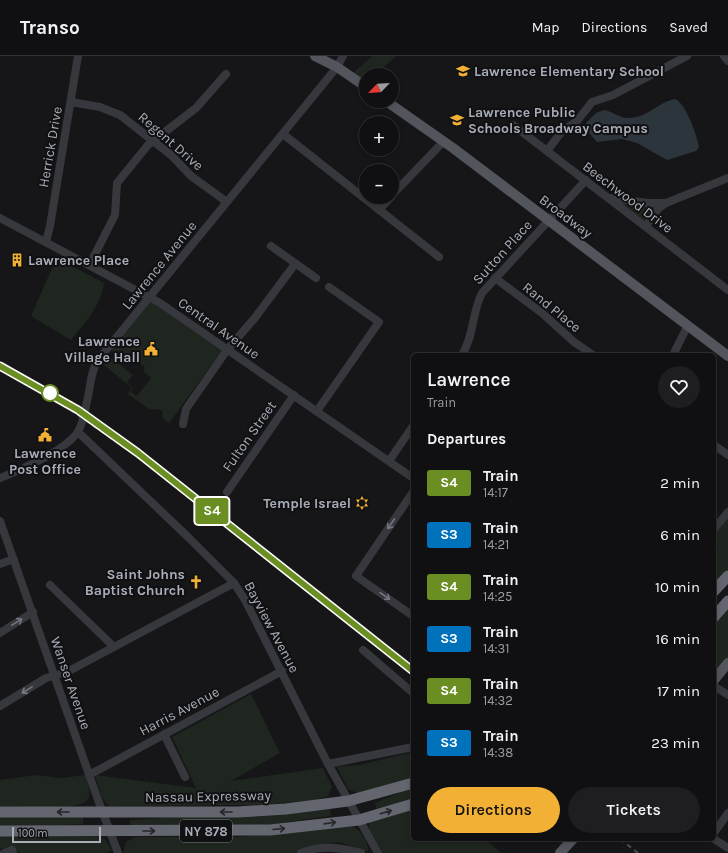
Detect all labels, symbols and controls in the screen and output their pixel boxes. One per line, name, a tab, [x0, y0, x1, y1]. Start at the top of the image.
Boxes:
text: Transo	[20, 17, 80, 39]
text: Map	[532, 19, 560, 36]
text: Directions	[582, 19, 647, 36]
text: Saved	[669, 19, 708, 36]
school or university icon: Lawrence Elementary School	[455, 63, 471, 79]
place label: Lawrence Elementary School	[474, 63, 664, 80]
north arrow	[359, 68, 399, 108]
map controls	[359, 68, 399, 204]
place label: Lawrence Public Schools Broadway Campus	[468, 104, 648, 137]
street label: Herrick Drive	[35, 105, 66, 189]
street label: Regent Drive	[135, 109, 207, 174]
school or university icon: Lawrence Public Schools Broadway Campus	[449, 112, 465, 128]
button: +	[359, 116, 399, 156]
street label: Beechwood Drive	[579, 158, 676, 237]
button: −	[359, 164, 399, 204]
street label: Broadway	[536, 191, 596, 242]
street label: Sutton Place	[469, 217, 536, 288]
street label: Lawrence Avenue	[119, 218, 200, 313]
building icon: Lawrence Place	[9, 252, 25, 268]
place label: Lawrence Place	[28, 252, 129, 269]
street label: Rand Place	[519, 279, 584, 336]
street label: Central Avenue	[175, 294, 263, 363]
place label: Lawrence Village Hall	[65, 333, 140, 366]
public building icon: Lawrence Village Hall	[143, 341, 159, 357]
button: heart	[658, 366, 700, 408]
text: Lawrence	[427, 369, 510, 391]
unlabelled marker	[41, 384, 59, 402]
text: Train	[427, 395, 456, 410]
street label: Fulton Street	[219, 398, 280, 475]
public building icon: Lawrence Post Office	[37, 427, 53, 443]
text: Departures	[427, 430, 506, 448]
place label: Lawrence Post Office	[9, 445, 81, 478]
text: Train	[483, 467, 519, 485]
text: S4	[440, 474, 458, 491]
text: 2 min	[660, 474, 700, 492]
text: 14:17	[483, 485, 508, 500]
place label: Temple Israel	[263, 495, 351, 512]
synagogue icon: Temple Israel	[354, 495, 370, 511]
line badge: S4	[194, 498, 230, 524]
text: S4	[203, 502, 221, 519]
one-way arrow	[387, 518, 395, 529]
text: Train	[483, 519, 519, 537]
text: S3	[440, 526, 458, 543]
text: 6 min	[660, 526, 700, 544]
text: 14:21	[483, 537, 509, 552]
place label: Saint Johns Baptist Church	[85, 566, 185, 599]
text: Train	[483, 571, 519, 589]
church icon: Saint Johns Baptist Church	[188, 574, 204, 590]
text: S4	[440, 578, 458, 595]
text: 10 min	[655, 578, 700, 596]
street label: Bayview Avenue	[240, 579, 303, 676]
text: 14:25	[483, 589, 512, 604]
one-way arrow	[380, 592, 391, 600]
one-way arrow	[11, 618, 23, 626]
text: Train	[483, 623, 519, 641]
text: S3	[440, 630, 458, 647]
text: 16 min	[655, 630, 700, 648]
street label: Wanser Avenue	[47, 634, 94, 732]
text: 14:31	[483, 641, 510, 656]
text: Train	[483, 675, 519, 693]
text: S4	[440, 682, 458, 699]
text: 17 min	[657, 682, 700, 700]
street label: Harris Avenue	[136, 683, 222, 740]
one-way arrow	[21, 686, 33, 694]
text: 14:32	[483, 693, 513, 708]
text: Train	[483, 727, 519, 745]
text: S3	[440, 734, 458, 751]
text: 23 min	[651, 734, 700, 752]
text: 14:38	[483, 745, 513, 760]
street label: Nassau Expressway	[145, 787, 272, 806]
button: Directions	[427, 787, 560, 833]
button: Tickets	[568, 787, 700, 833]
one-way arrow	[57, 808, 70, 816]
one-way arrow	[220, 808, 233, 816]
one-way arrow	[379, 808, 392, 815]
one-way arrow	[323, 819, 336, 827]
road number: NY 878	[180, 820, 232, 842]
scale bar	[12, 825, 101, 844]
one-way arrow	[272, 825, 285, 832]
text: 100 m	[18, 827, 48, 840]
one-way arrow	[142, 827, 155, 835]

